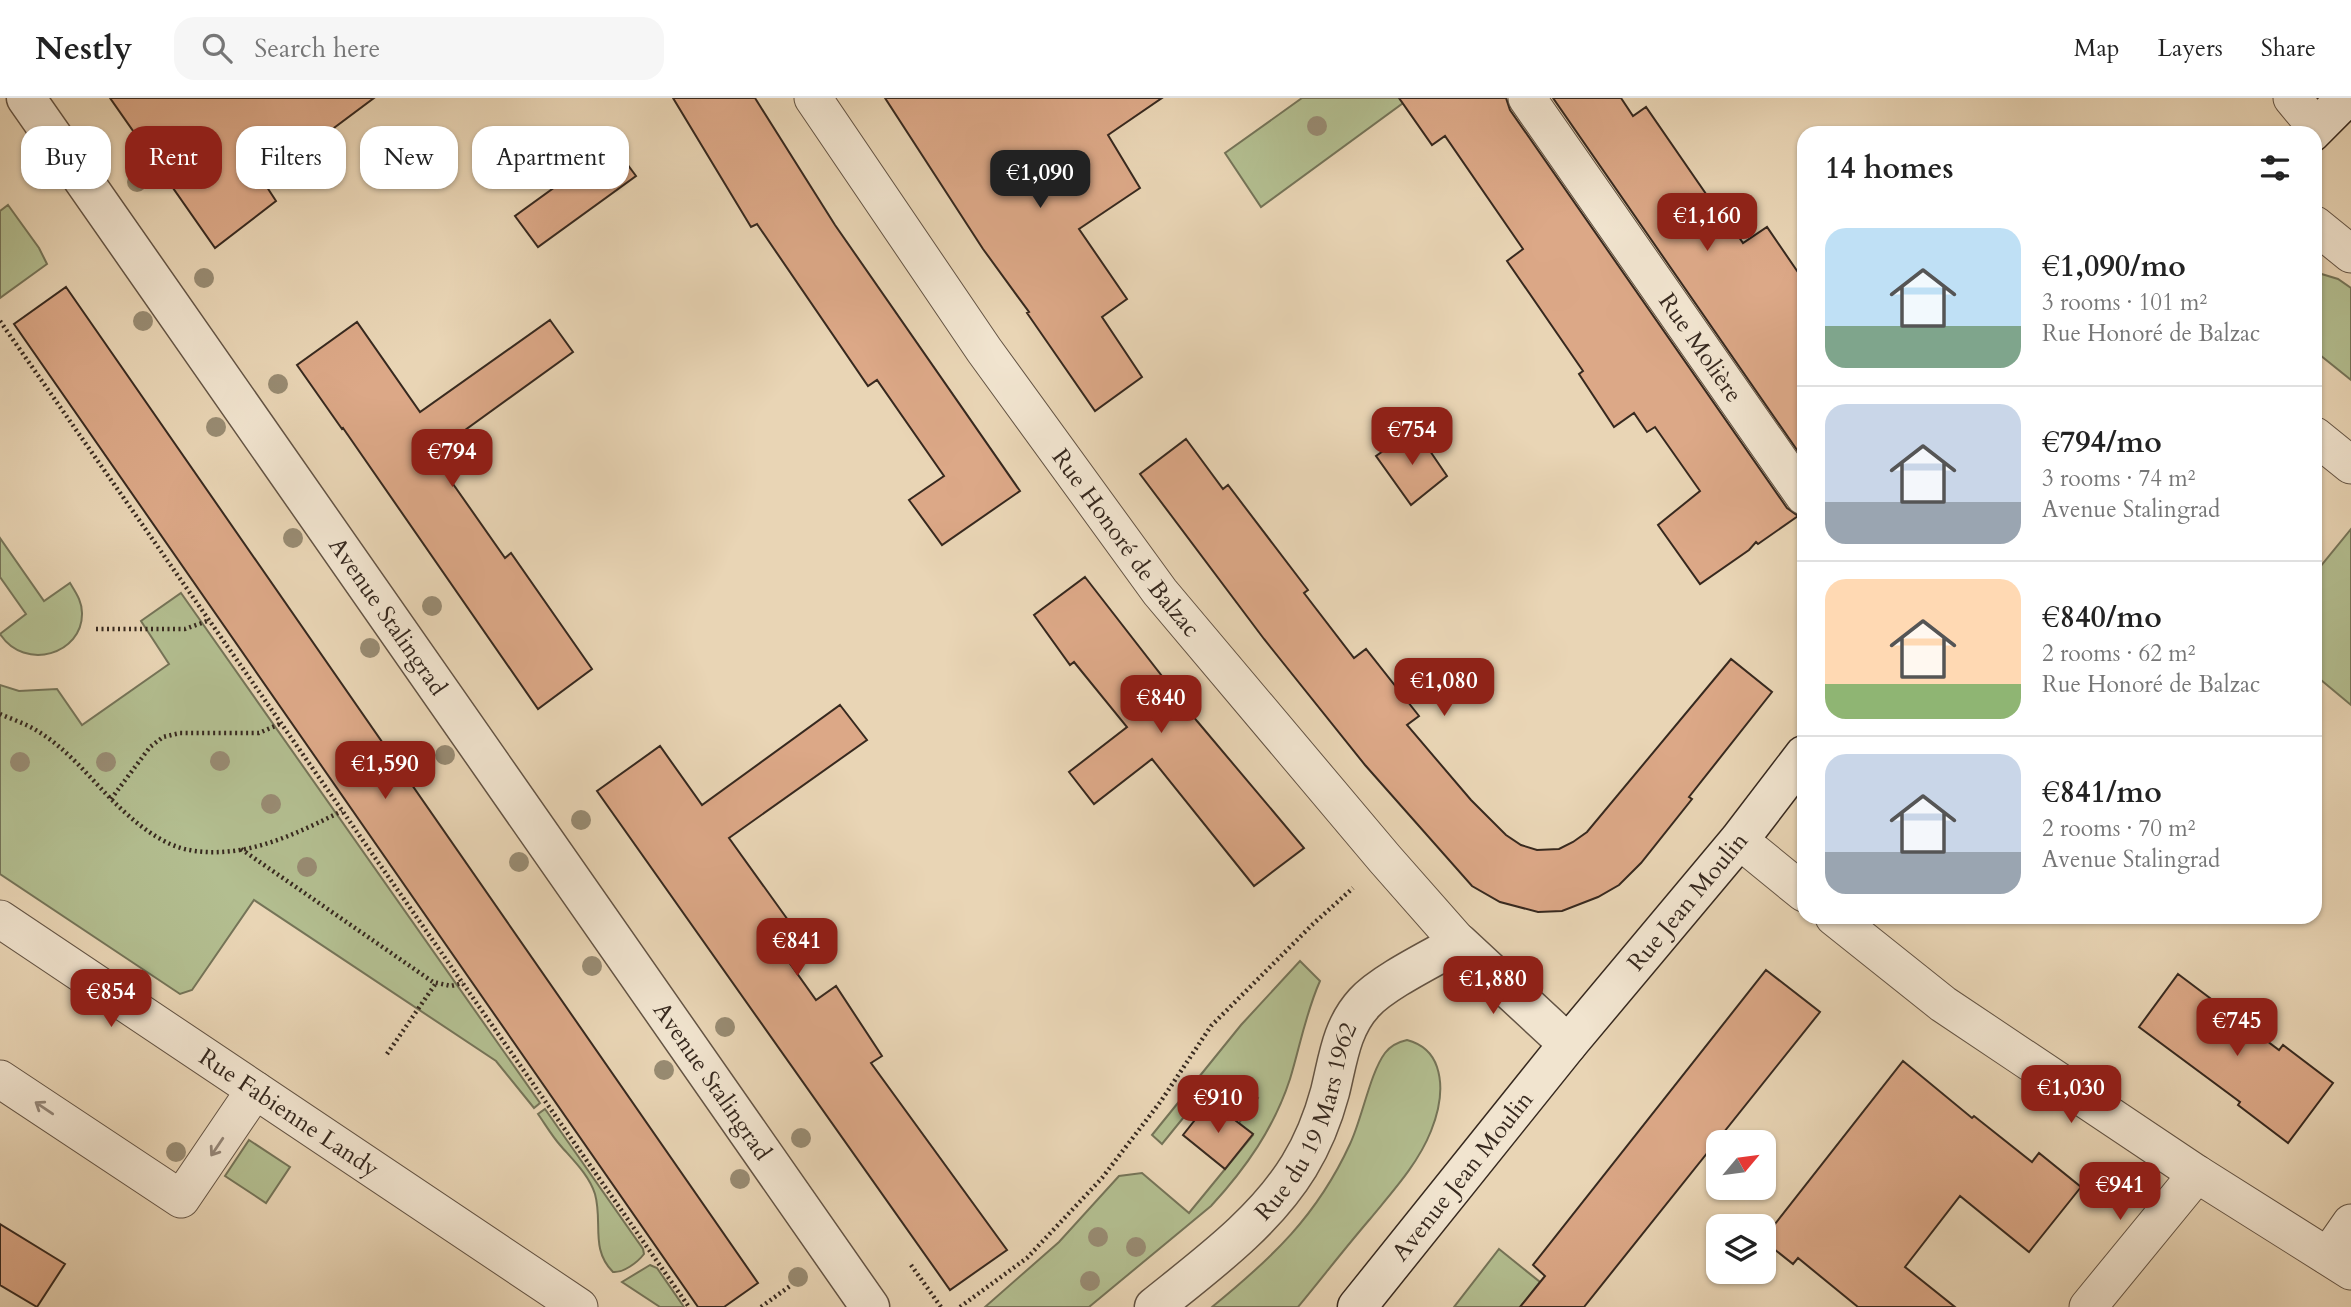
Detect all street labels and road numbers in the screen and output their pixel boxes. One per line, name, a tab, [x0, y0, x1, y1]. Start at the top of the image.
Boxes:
street label: Rue Molière	[1651, 286, 1750, 409]
street label: Rue Honoré de Balzac	[1044, 442, 1208, 644]
street label: Avenue Stalingrad	[321, 530, 455, 702]
street label: Rue Jean Moulin	[1619, 825, 1755, 978]
street label: Avenue Stalingrad	[646, 995, 779, 1167]
street label: Rue du 19 Mars 1962	[1247, 1017, 1365, 1228]
street label: Rue Fabienne Landy	[192, 1040, 386, 1185]
street label: Avenue Jean Moulin	[1384, 1084, 1541, 1268]

